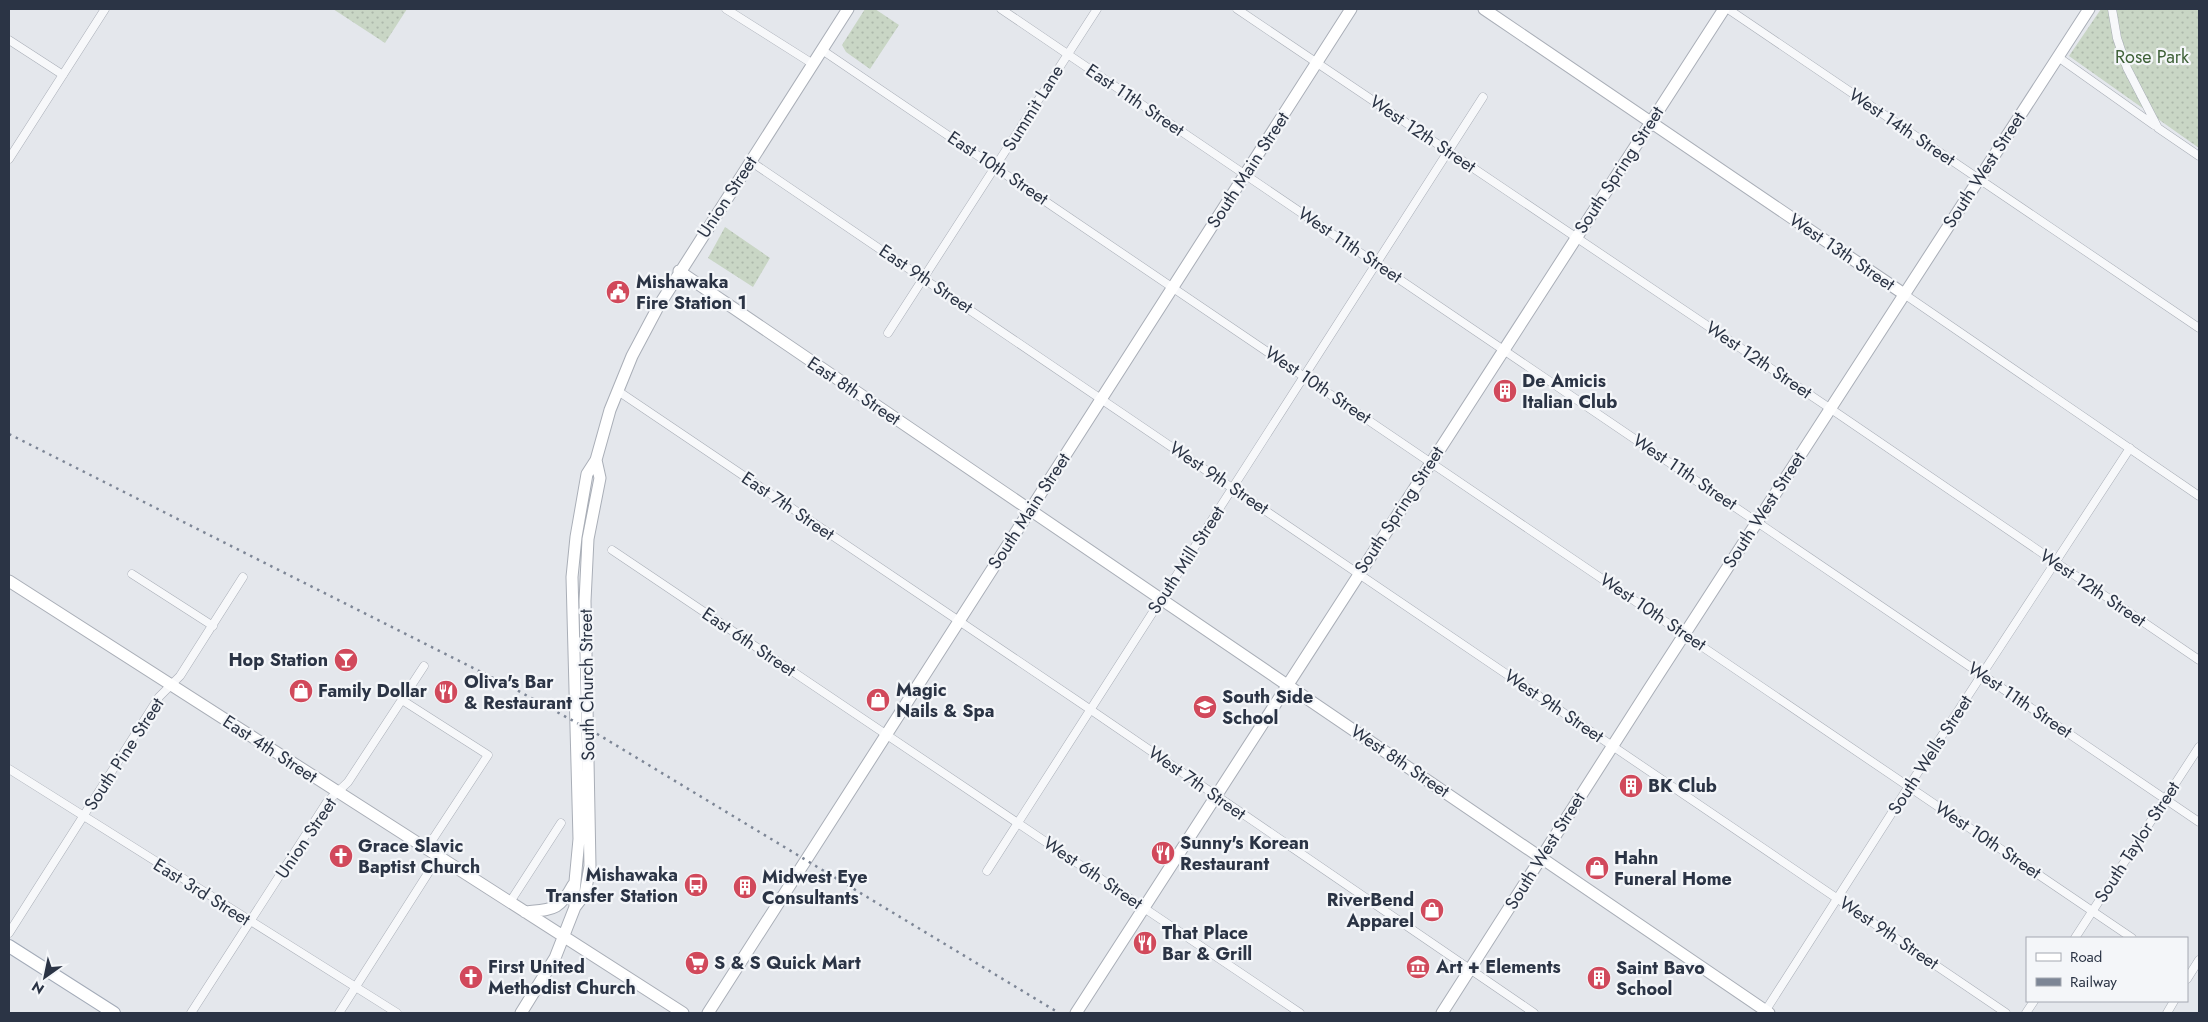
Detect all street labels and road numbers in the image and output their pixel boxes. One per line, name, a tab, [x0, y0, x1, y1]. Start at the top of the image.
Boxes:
street label: East 11th Street	[1081, 57, 1190, 143]
street label: Summit Lane	[996, 60, 1070, 156]
street label: West 14th Street	[1844, 82, 1961, 173]
street label: West 12th Street	[1365, 89, 1482, 180]
street label: South Spring Street	[1568, 101, 1670, 239]
street label: South Main Street	[1201, 106, 1296, 233]
street label: South West Street	[1937, 106, 2032, 233]
street label: East 10th Street	[942, 125, 1054, 212]
street label: Union Street	[691, 150, 764, 243]
street label: West 11th Street	[1293, 200, 1408, 290]
street label: West 13th Street	[1784, 207, 1901, 297]
street label: East 9th Street	[874, 238, 979, 320]
street label: West 12th Street	[1701, 315, 1818, 406]
street label: West 10th Street	[1259, 340, 1377, 431]
street label: East 8th Street	[802, 350, 906, 432]
street label: West 11th Street	[1628, 427, 1743, 517]
street label: West 9th Street	[1164, 435, 1275, 521]
street label: South Spring Street	[1348, 441, 1450, 579]
street label: South West Street	[1717, 446, 1812, 573]
street label: South Main Street	[982, 447, 1077, 574]
street label: East 7th Street	[736, 465, 840, 547]
street label: South Mill Street	[1141, 500, 1231, 619]
street label: West 12th Street	[2035, 543, 2152, 634]
street label: West 10th Street	[1594, 567, 1712, 658]
street label: East 6th Street	[697, 601, 802, 683]
street label: South Church Street	[573, 608, 601, 761]
street label: West 11th Street	[1963, 655, 2078, 745]
street label: West 9th Street	[1499, 663, 1610, 749]
street label: South Wells Street	[1882, 690, 1979, 820]
street label: South Pine Street	[78, 692, 171, 816]
street label: East 4th Street	[218, 709, 323, 790]
street label: West 8th Street	[1345, 718, 1455, 804]
street label: West 7th Street	[1143, 740, 1252, 827]
street label: South Taylor Street	[2088, 776, 2186, 908]
street label: South West Street	[1498, 787, 1592, 915]
street label: Union Street	[269, 792, 343, 884]
street label: West 10th Street	[1929, 795, 2047, 886]
street label: West 6th Street	[1038, 830, 1149, 916]
street label: East 3rd Street	[148, 852, 256, 933]
street label: West 9th Street	[1834, 890, 1945, 976]

